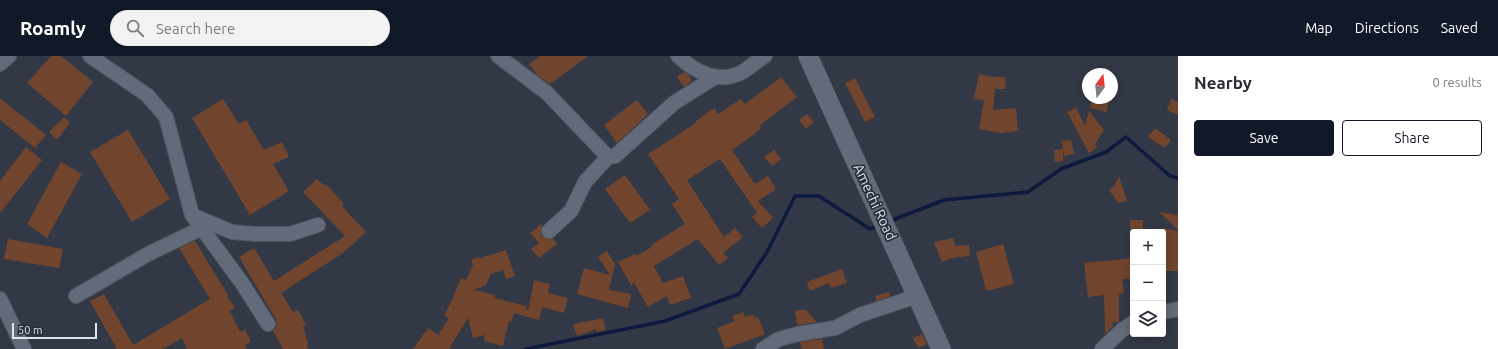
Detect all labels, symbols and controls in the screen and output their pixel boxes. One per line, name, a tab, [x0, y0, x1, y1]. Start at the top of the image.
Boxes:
search box	[110, 10, 390, 46]
text: Roamly	[20, 17, 86, 39]
icon: search	[124, 17, 146, 39]
text: Search here	[156, 20, 235, 37]
text: Map	[1305, 20, 1333, 36]
text: Directions	[1355, 20, 1419, 36]
text: Saved	[1441, 20, 1478, 36]
north arrow	[1082, 68, 1118, 104]
text: Nearby	[1194, 73, 1252, 92]
text: 0 results	[1432, 75, 1482, 89]
button: Save	[1194, 120, 1334, 156]
button: Share	[1342, 120, 1482, 156]
street label: Amechi Road	[850, 161, 900, 243]
map controls	[1130, 229, 1166, 337]
button: +	[1130, 229, 1166, 265]
button: −	[1130, 265, 1166, 301]
button: layers	[1130, 301, 1166, 337]
scale bar	[12, 321, 97, 340]
text: 50 m	[18, 324, 42, 336]

